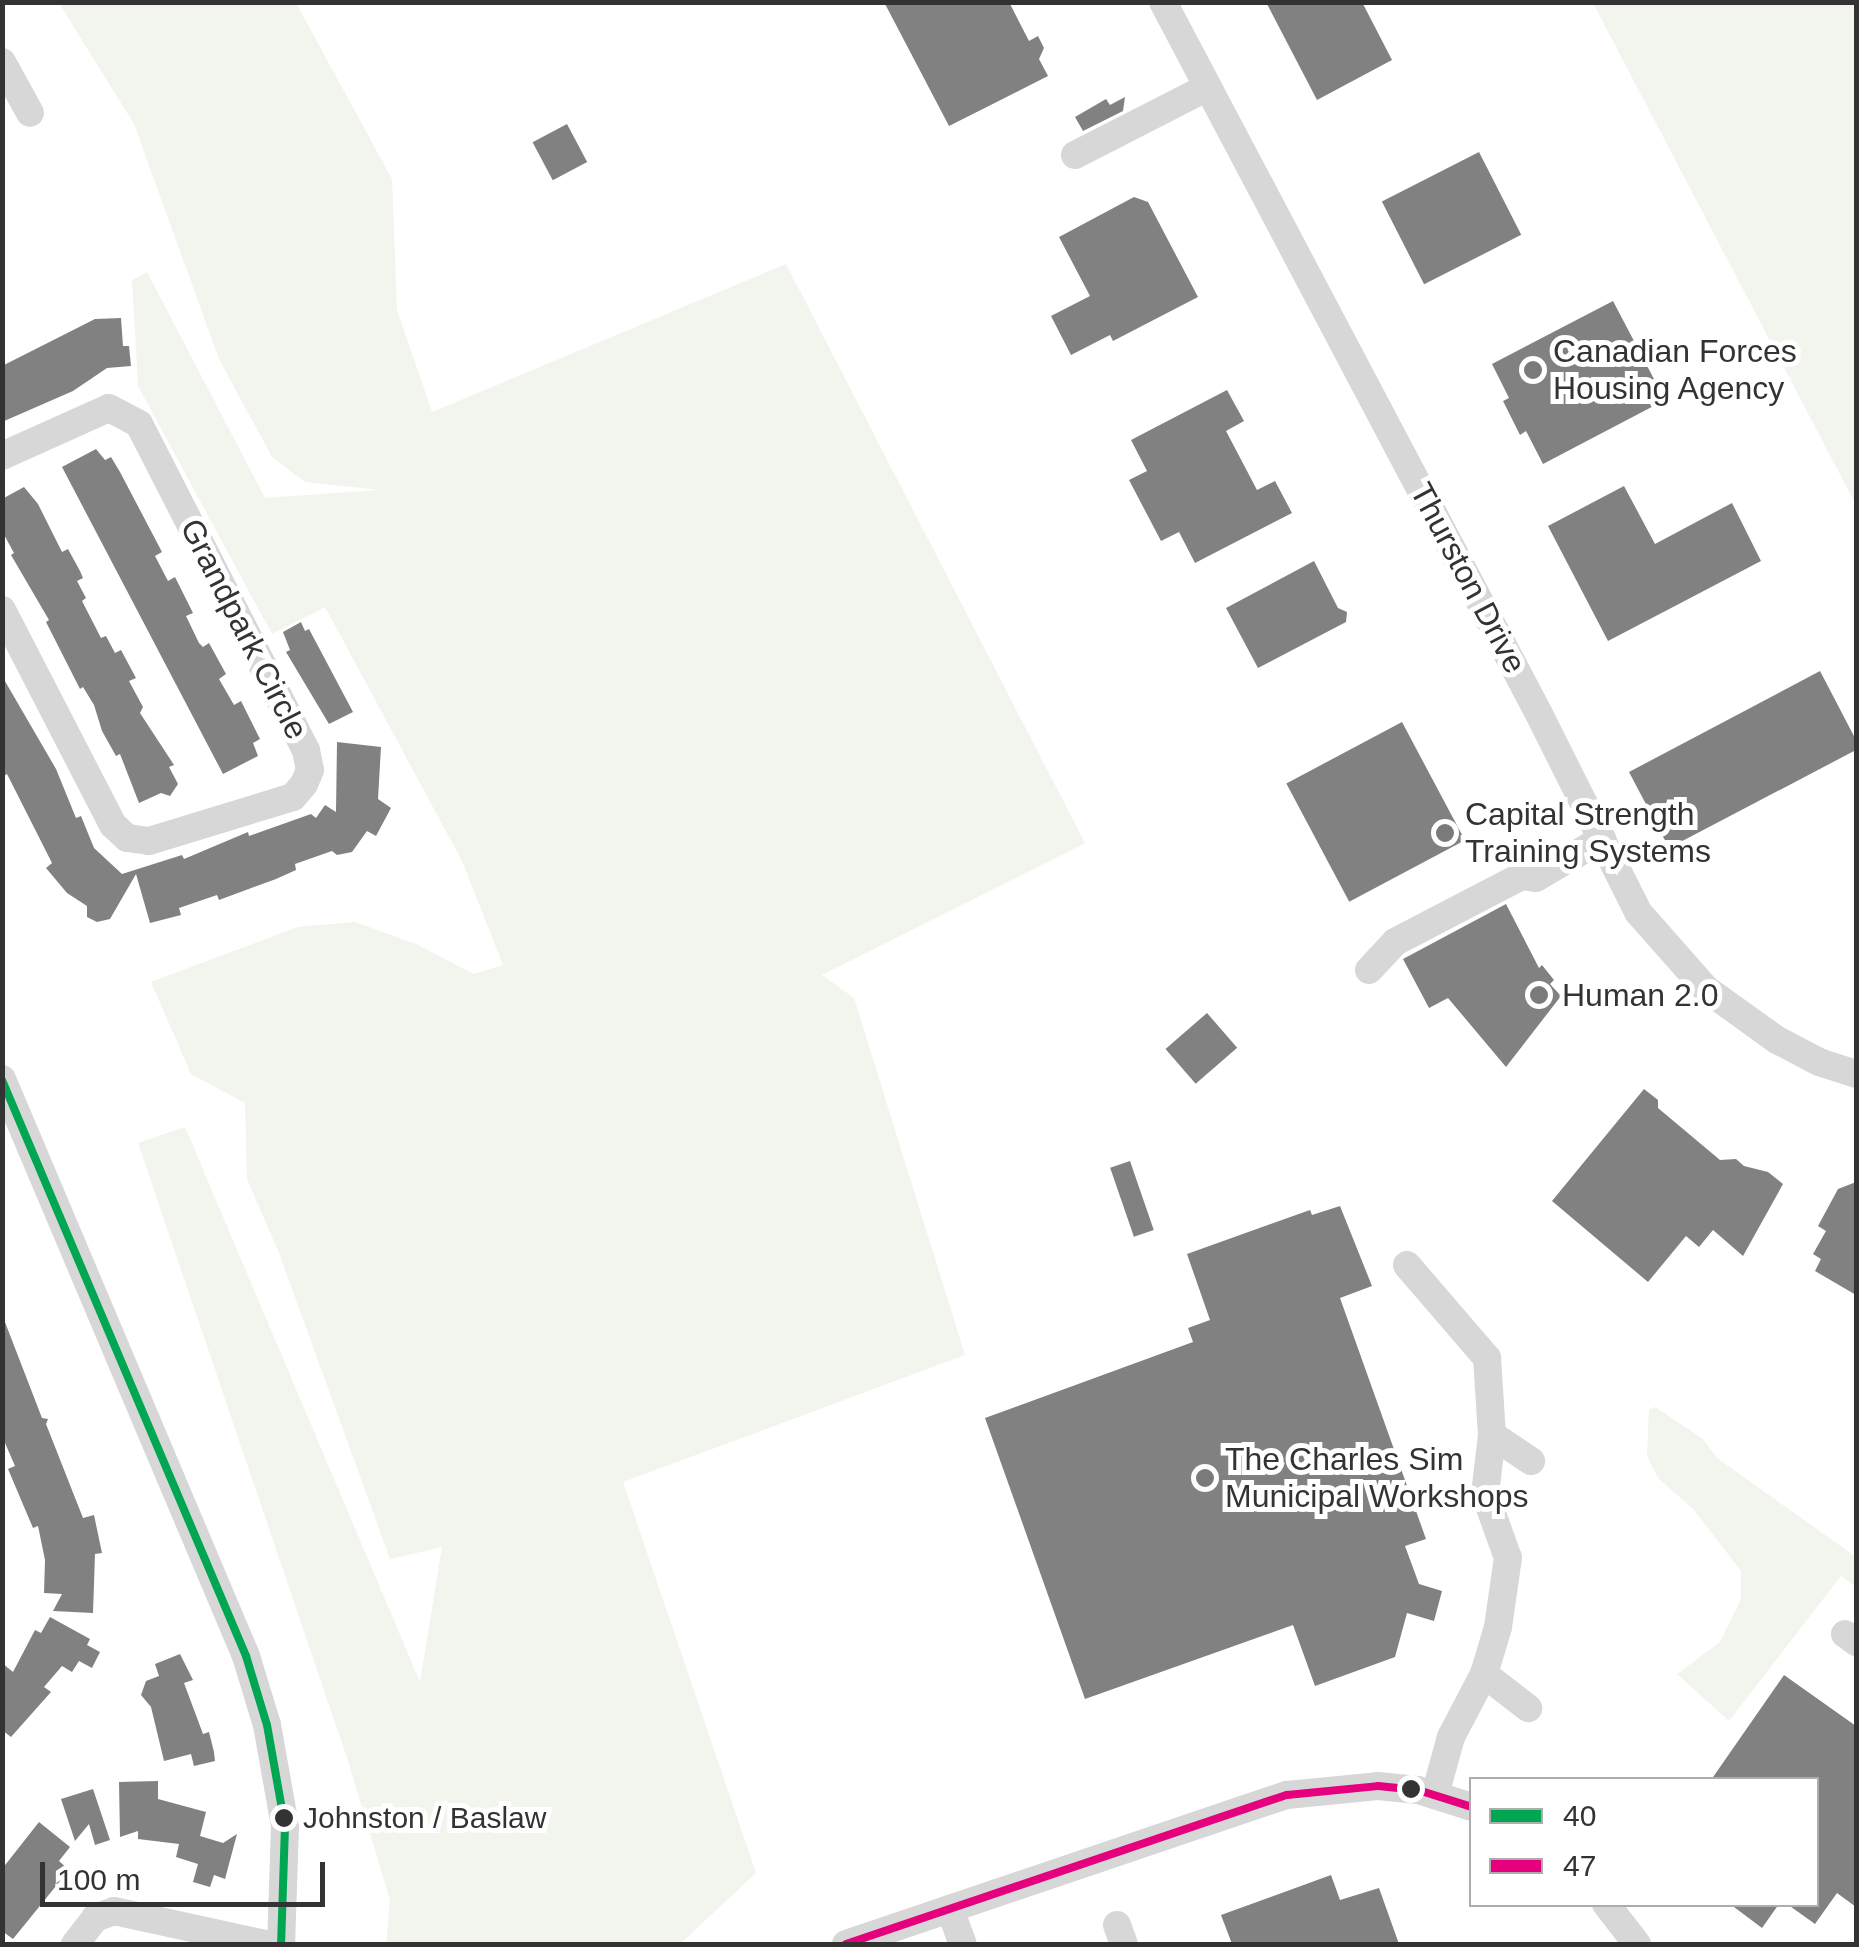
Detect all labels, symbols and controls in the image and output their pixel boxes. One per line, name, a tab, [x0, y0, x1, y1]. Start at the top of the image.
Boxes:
place label: Canadian Forces Housing Agency	[1553, 333, 1797, 408]
marker: Canadian Forces Housing Agency	[1522, 359, 1544, 381]
street label: Thurston Drive	[1402, 476, 1534, 680]
street label: Grandpark Circle	[172, 513, 316, 745]
place label: Capital Strength Training Systems	[1465, 796, 1711, 871]
marker: Capital Strength Training Systems	[1434, 822, 1456, 844]
place label: Human 2.0	[1562, 976, 1719, 1014]
marker: Human 2.0	[1526, 982, 1552, 1008]
place label: The Charles Sim Municipal Workshops	[1225, 1441, 1529, 1516]
marker: The Charles Sim Municipal Workshops	[1194, 1467, 1216, 1489]
legend	[1469, 1777, 1819, 1907]
unlabelled marker	[1401, 1779, 1421, 1799]
text: 40	[1563, 1799, 1596, 1832]
place label: Johnston / Baslaw	[303, 1800, 546, 1836]
marker: Johnston / Baslaw	[274, 1808, 294, 1828]
scale bar	[45, 1842, 330, 1904]
text: 47	[1563, 1849, 1596, 1882]
text: 100 m	[57, 1863, 140, 1896]

